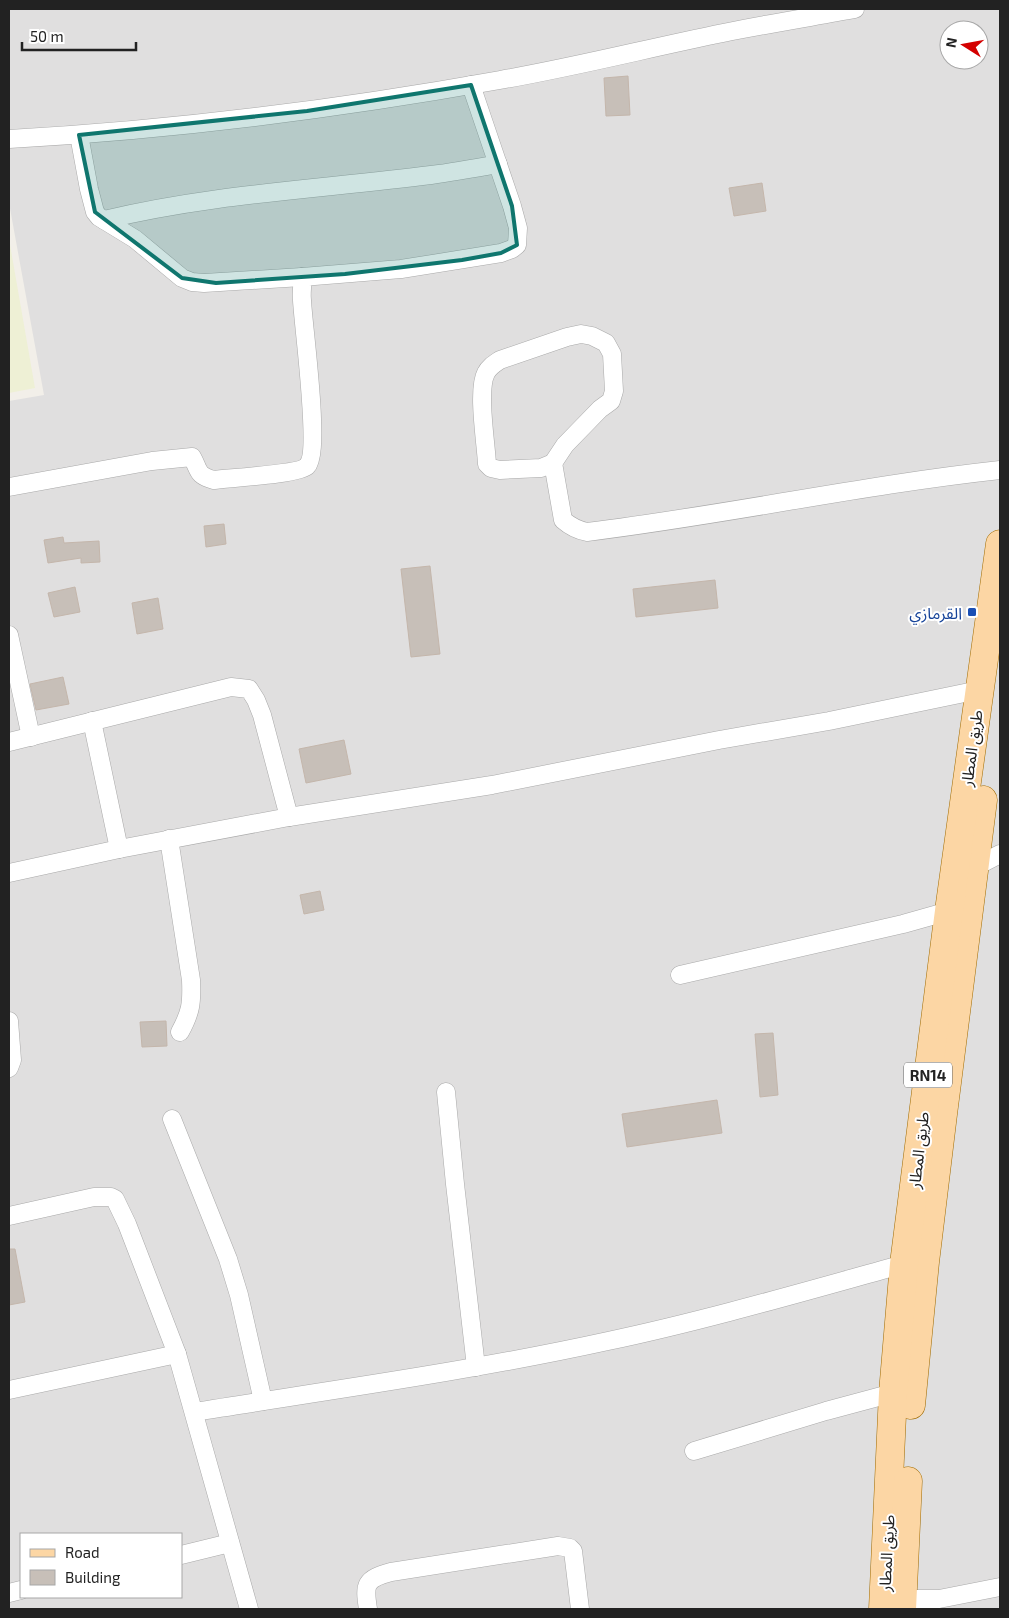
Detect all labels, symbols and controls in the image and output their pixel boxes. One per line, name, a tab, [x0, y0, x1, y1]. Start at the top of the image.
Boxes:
scale bar	[22, 20, 136, 52]
north arrow	[939, 20, 989, 70]
text: 50 m	[30, 27, 64, 45]
text: N	[941, 36, 960, 49]
place label: القرمازي	[909, 603, 962, 625]
marker: القرمازي	[966, 606, 978, 618]
street label: طريق المطار	[956, 708, 988, 789]
road number: RN14	[904, 1062, 952, 1088]
street label: طريق المطار	[904, 1110, 934, 1191]
street label: طريق المطار	[874, 1514, 900, 1593]
legend	[20, 1533, 182, 1598]
text: Road	[65, 1543, 100, 1561]
text: Building	[65, 1568, 121, 1586]

